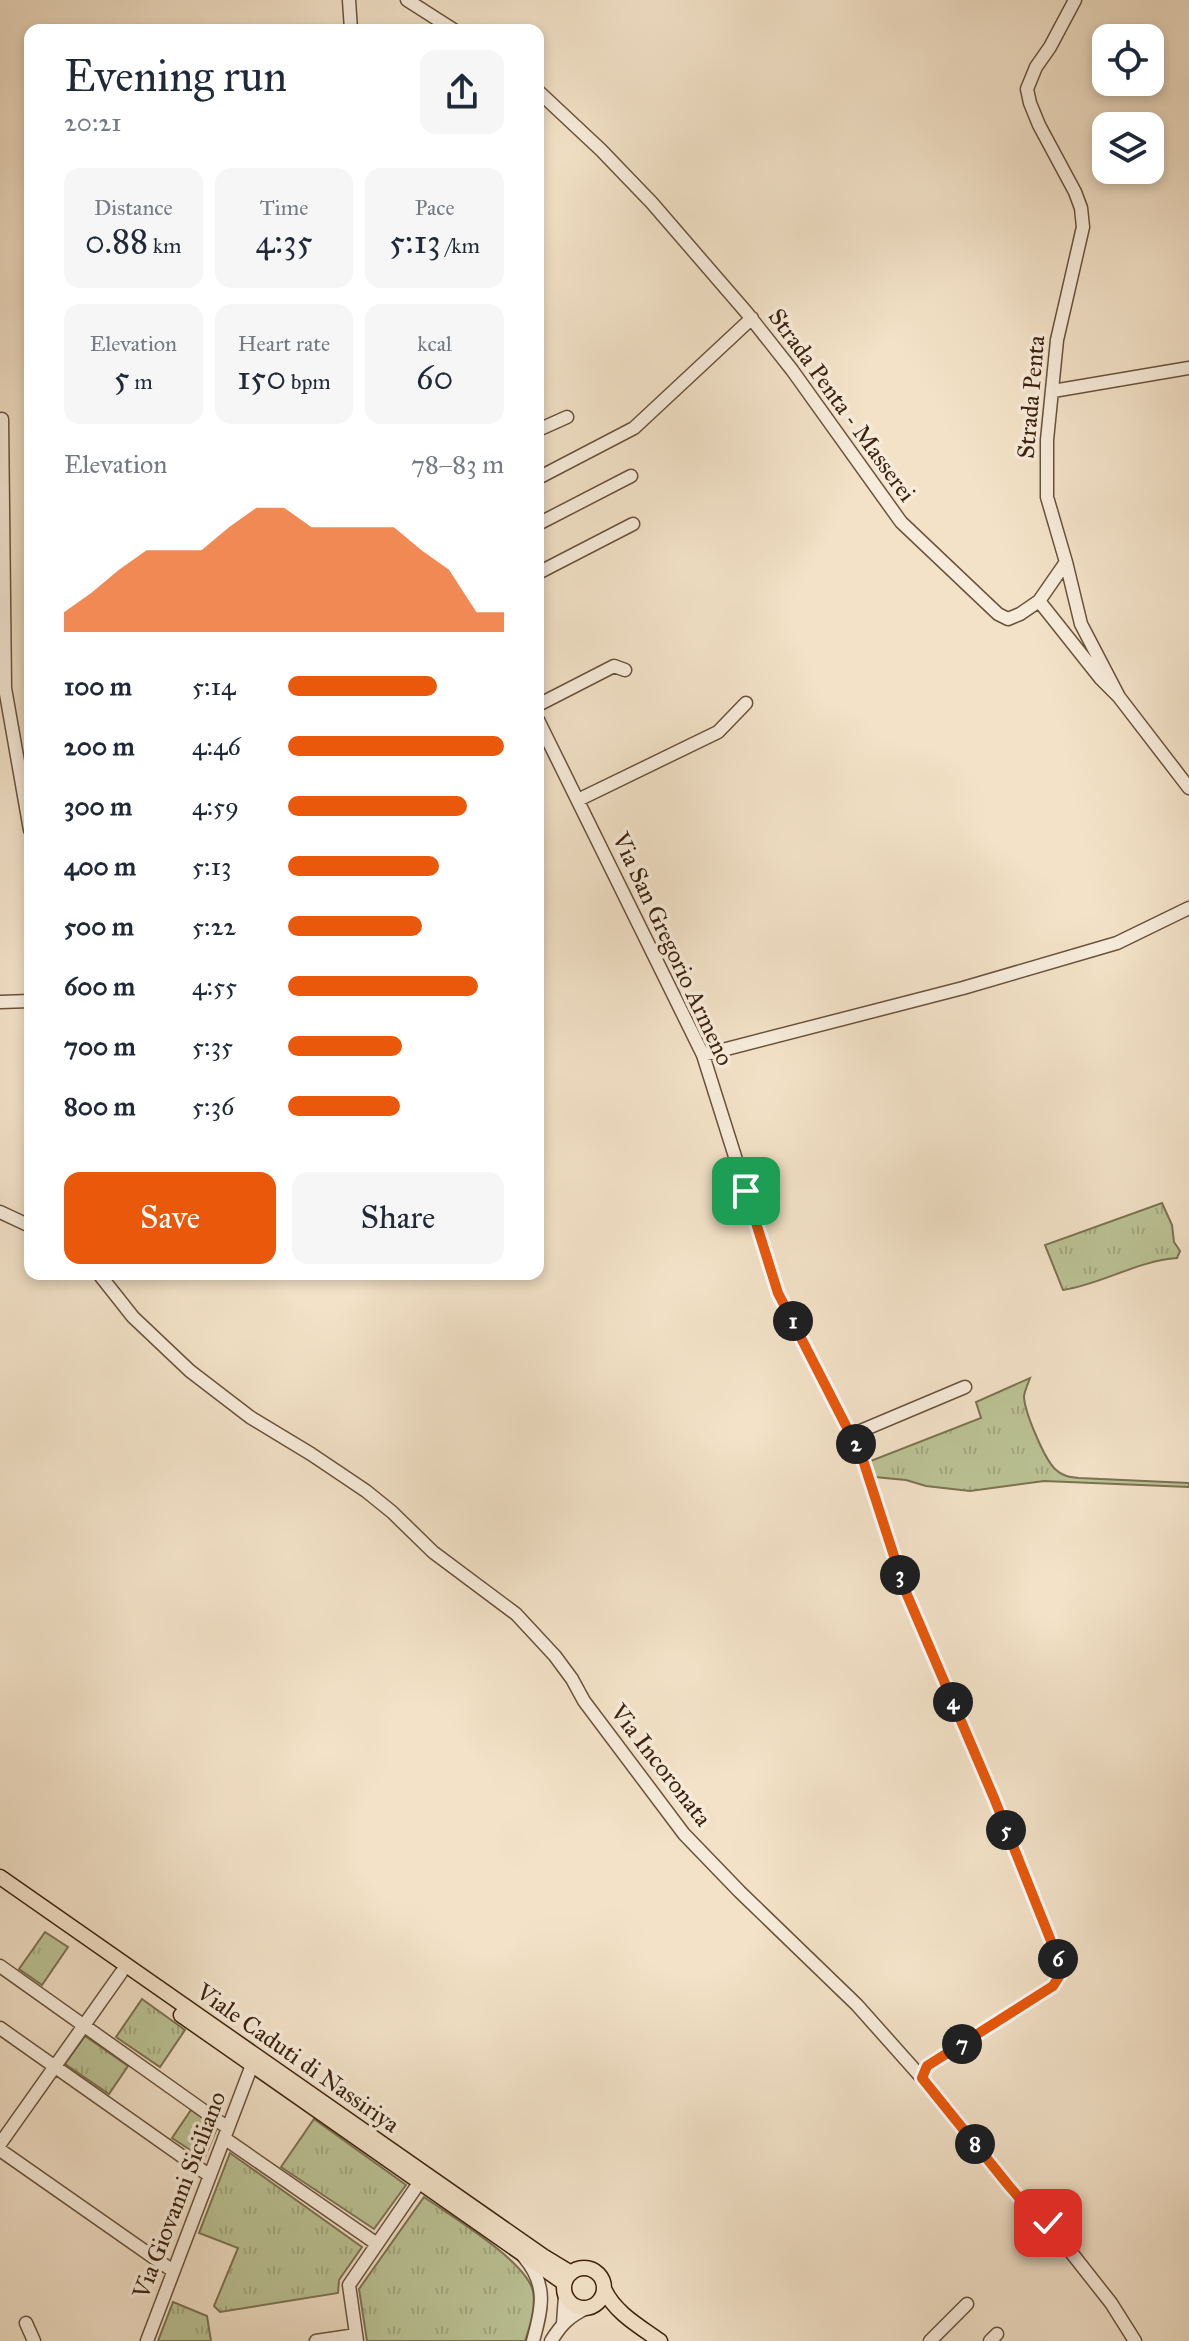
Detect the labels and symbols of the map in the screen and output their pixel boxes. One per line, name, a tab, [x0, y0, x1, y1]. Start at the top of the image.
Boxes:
street label: Strada Penta - Masserei	[762, 303, 922, 508]
street label: Strada Penta	[1011, 333, 1051, 460]
street label: Via San Gregorio Armeno	[605, 827, 740, 1070]
pin	[712, 1157, 780, 1225]
pin: 1	[773, 1301, 813, 1341]
pin: 2	[836, 1424, 876, 1464]
pin: 3	[880, 1555, 920, 1595]
pin: 4	[933, 1682, 973, 1722]
street label: Via Incoronata	[603, 1697, 719, 1833]
pin: 5	[986, 1810, 1026, 1850]
pin: 6	[1038, 1939, 1078, 1979]
street label: Viale Caduti di Nassiriya	[190, 1976, 406, 2140]
pin: 7	[942, 2024, 982, 2064]
street label: Via Giovanni Siciliano	[125, 2087, 232, 2304]
pin: 8	[955, 2124, 995, 2164]
pin	[1014, 2189, 1082, 2257]

